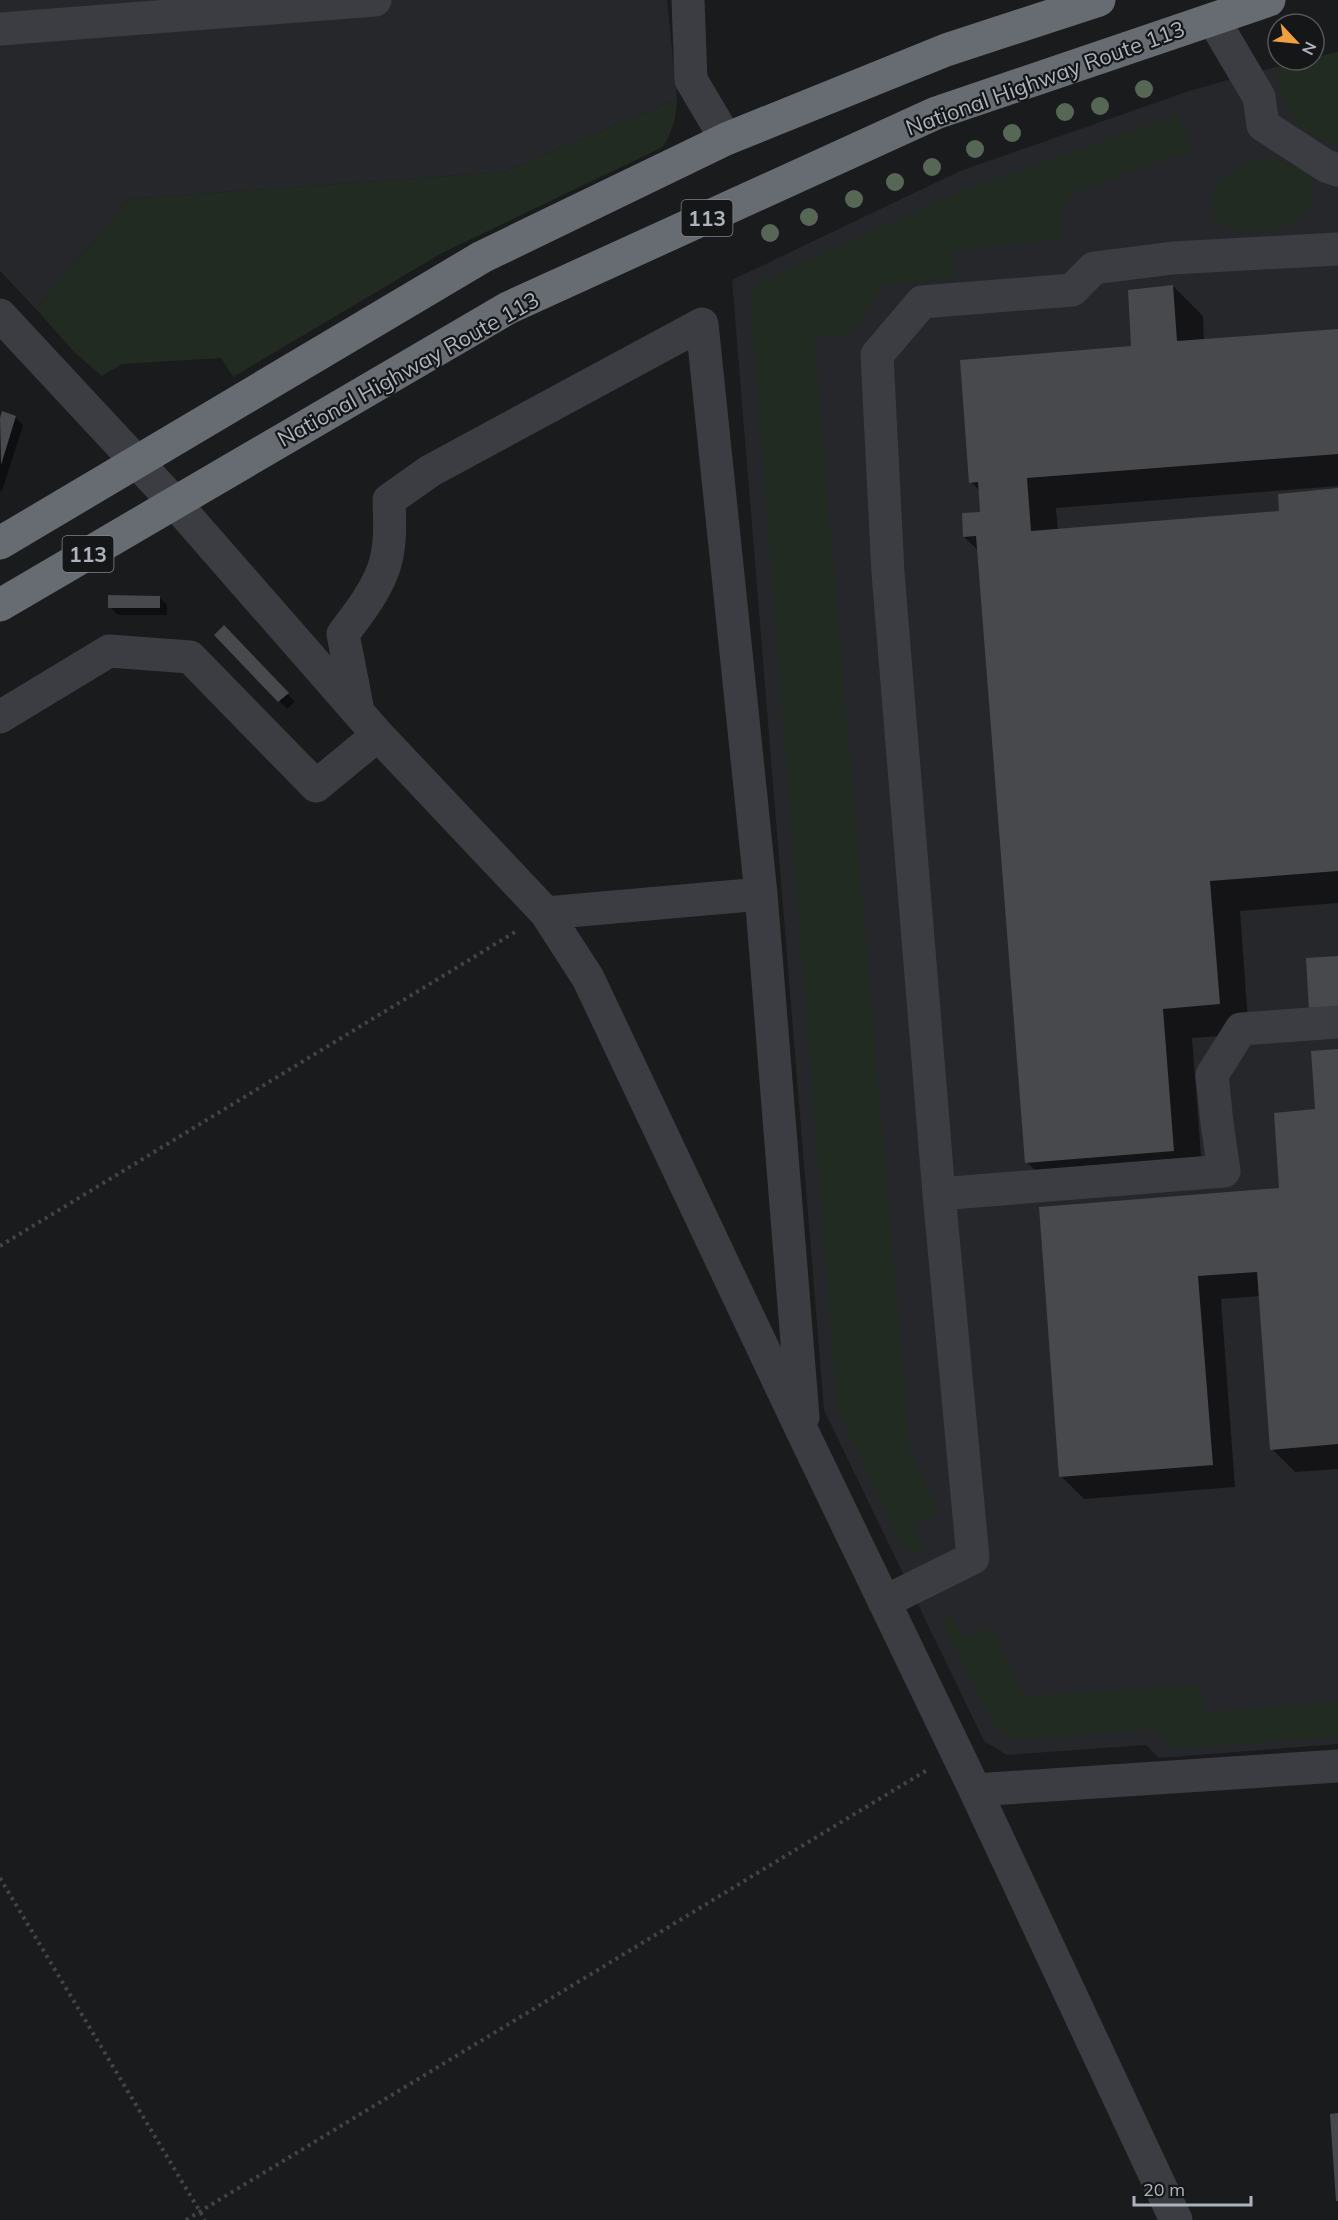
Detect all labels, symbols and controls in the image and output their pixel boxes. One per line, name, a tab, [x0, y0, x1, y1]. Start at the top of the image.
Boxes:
north arrow	[1266, 12, 1326, 72]
street label: National Highway Route 113	[902, 14, 1188, 142]
text: N	[1298, 39, 1321, 58]
road number: 113	[682, 200, 732, 236]
street label: National Highway Route 113	[272, 285, 544, 453]
road number: 113	[62, 536, 113, 572]
scale bar	[1134, 2169, 1251, 2207]
text: 20 m	[1143, 2178, 1185, 2201]

